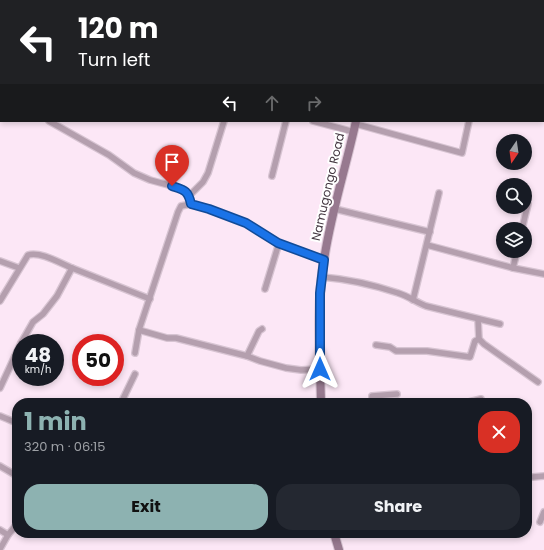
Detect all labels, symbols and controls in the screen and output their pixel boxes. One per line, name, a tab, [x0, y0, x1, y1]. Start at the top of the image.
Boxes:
text: 120 m	[78, 9, 158, 48]
icon: left	[12, 16, 64, 68]
text: Turn left	[78, 47, 150, 72]
icon: left	[219, 92, 241, 114]
icon: ahead	[261, 92, 283, 114]
icon: right	[303, 92, 325, 114]
street label: Namugongo Road	[307, 131, 348, 243]
north arrow	[496, 134, 532, 170]
map controls	[496, 134, 532, 258]
pin	[155, 145, 189, 186]
icon: arrive	[161, 151, 183, 173]
button: search	[496, 178, 532, 214]
button: layers	[496, 222, 532, 258]
speed limit sign: 50	[72, 334, 124, 386]
text: 48	[25, 341, 51, 369]
position arrow	[299, 348, 341, 390]
text: km/h	[25, 362, 51, 377]
text: 1 min	[24, 405, 87, 438]
button: close	[478, 411, 520, 453]
text: 320 m · 06:15	[24, 437, 105, 456]
button: Exit	[24, 484, 268, 530]
button: Share	[276, 484, 520, 530]

